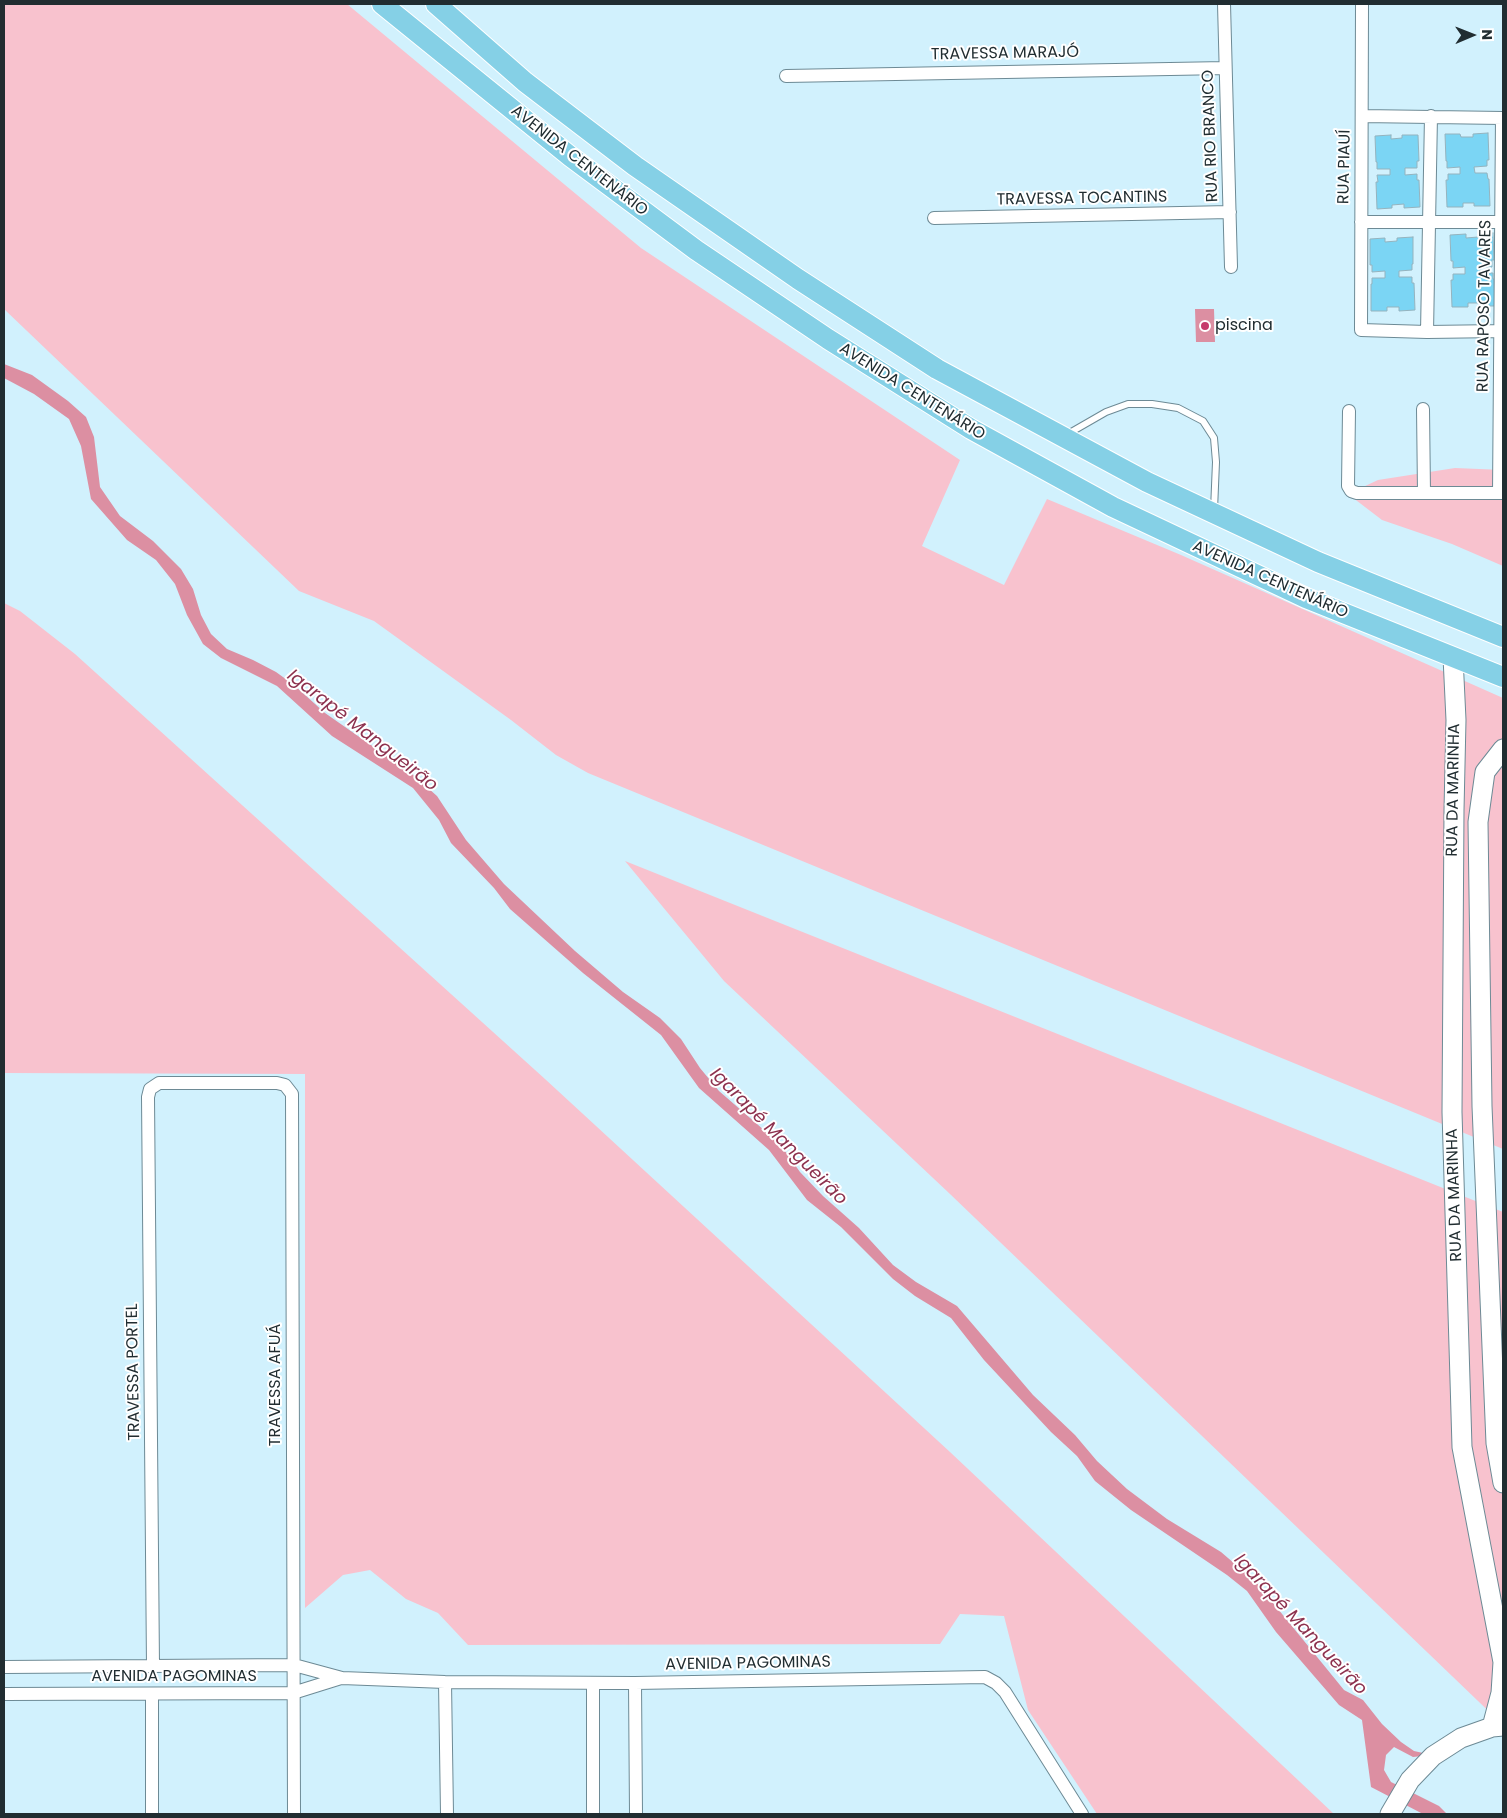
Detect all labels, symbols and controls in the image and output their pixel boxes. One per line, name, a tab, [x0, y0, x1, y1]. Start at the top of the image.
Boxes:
north arrow	[1447, 10, 1497, 60]
text: N	[1477, 29, 1497, 40]
street label: TRAVESSA MARAJÓ	[931, 43, 1079, 65]
street label: RUA RIO BRANCO	[1199, 69, 1223, 203]
street label: AVENIDA CENTENÁRIO	[507, 102, 651, 220]
street label: RUA PIAUÍ	[1335, 130, 1355, 204]
street label: TRAVESSA TOCANTINS	[996, 188, 1168, 210]
street label: RUA RAPOSO TAVARES	[1474, 220, 1496, 392]
place label: piscina	[1215, 316, 1273, 336]
marker: piscina	[1199, 320, 1211, 332]
street label: AVENIDA CENTENÁRIO	[836, 339, 988, 445]
street label: AVENIDA CENTENÁRIO	[1189, 537, 1351, 623]
water label: Igarapé Mangueirão	[282, 665, 442, 797]
street label: RUA DA MARINHA	[1443, 723, 1465, 857]
water label: Igarapé Mangueirão	[705, 1064, 851, 1210]
street label: RUA DA MARINHA	[1443, 1128, 1467, 1262]
street label: TRAVESSA PORTEL	[123, 1303, 145, 1441]
street label: TRAVESSA AFUÁ	[266, 1324, 286, 1446]
water label: Igarapé Mangueirão	[1229, 1550, 1371, 1700]
street label: AVENIDA PAGOMINAS	[665, 1653, 831, 1675]
street label: AVENIDA PAGOMINAS	[91, 1667, 257, 1687]

